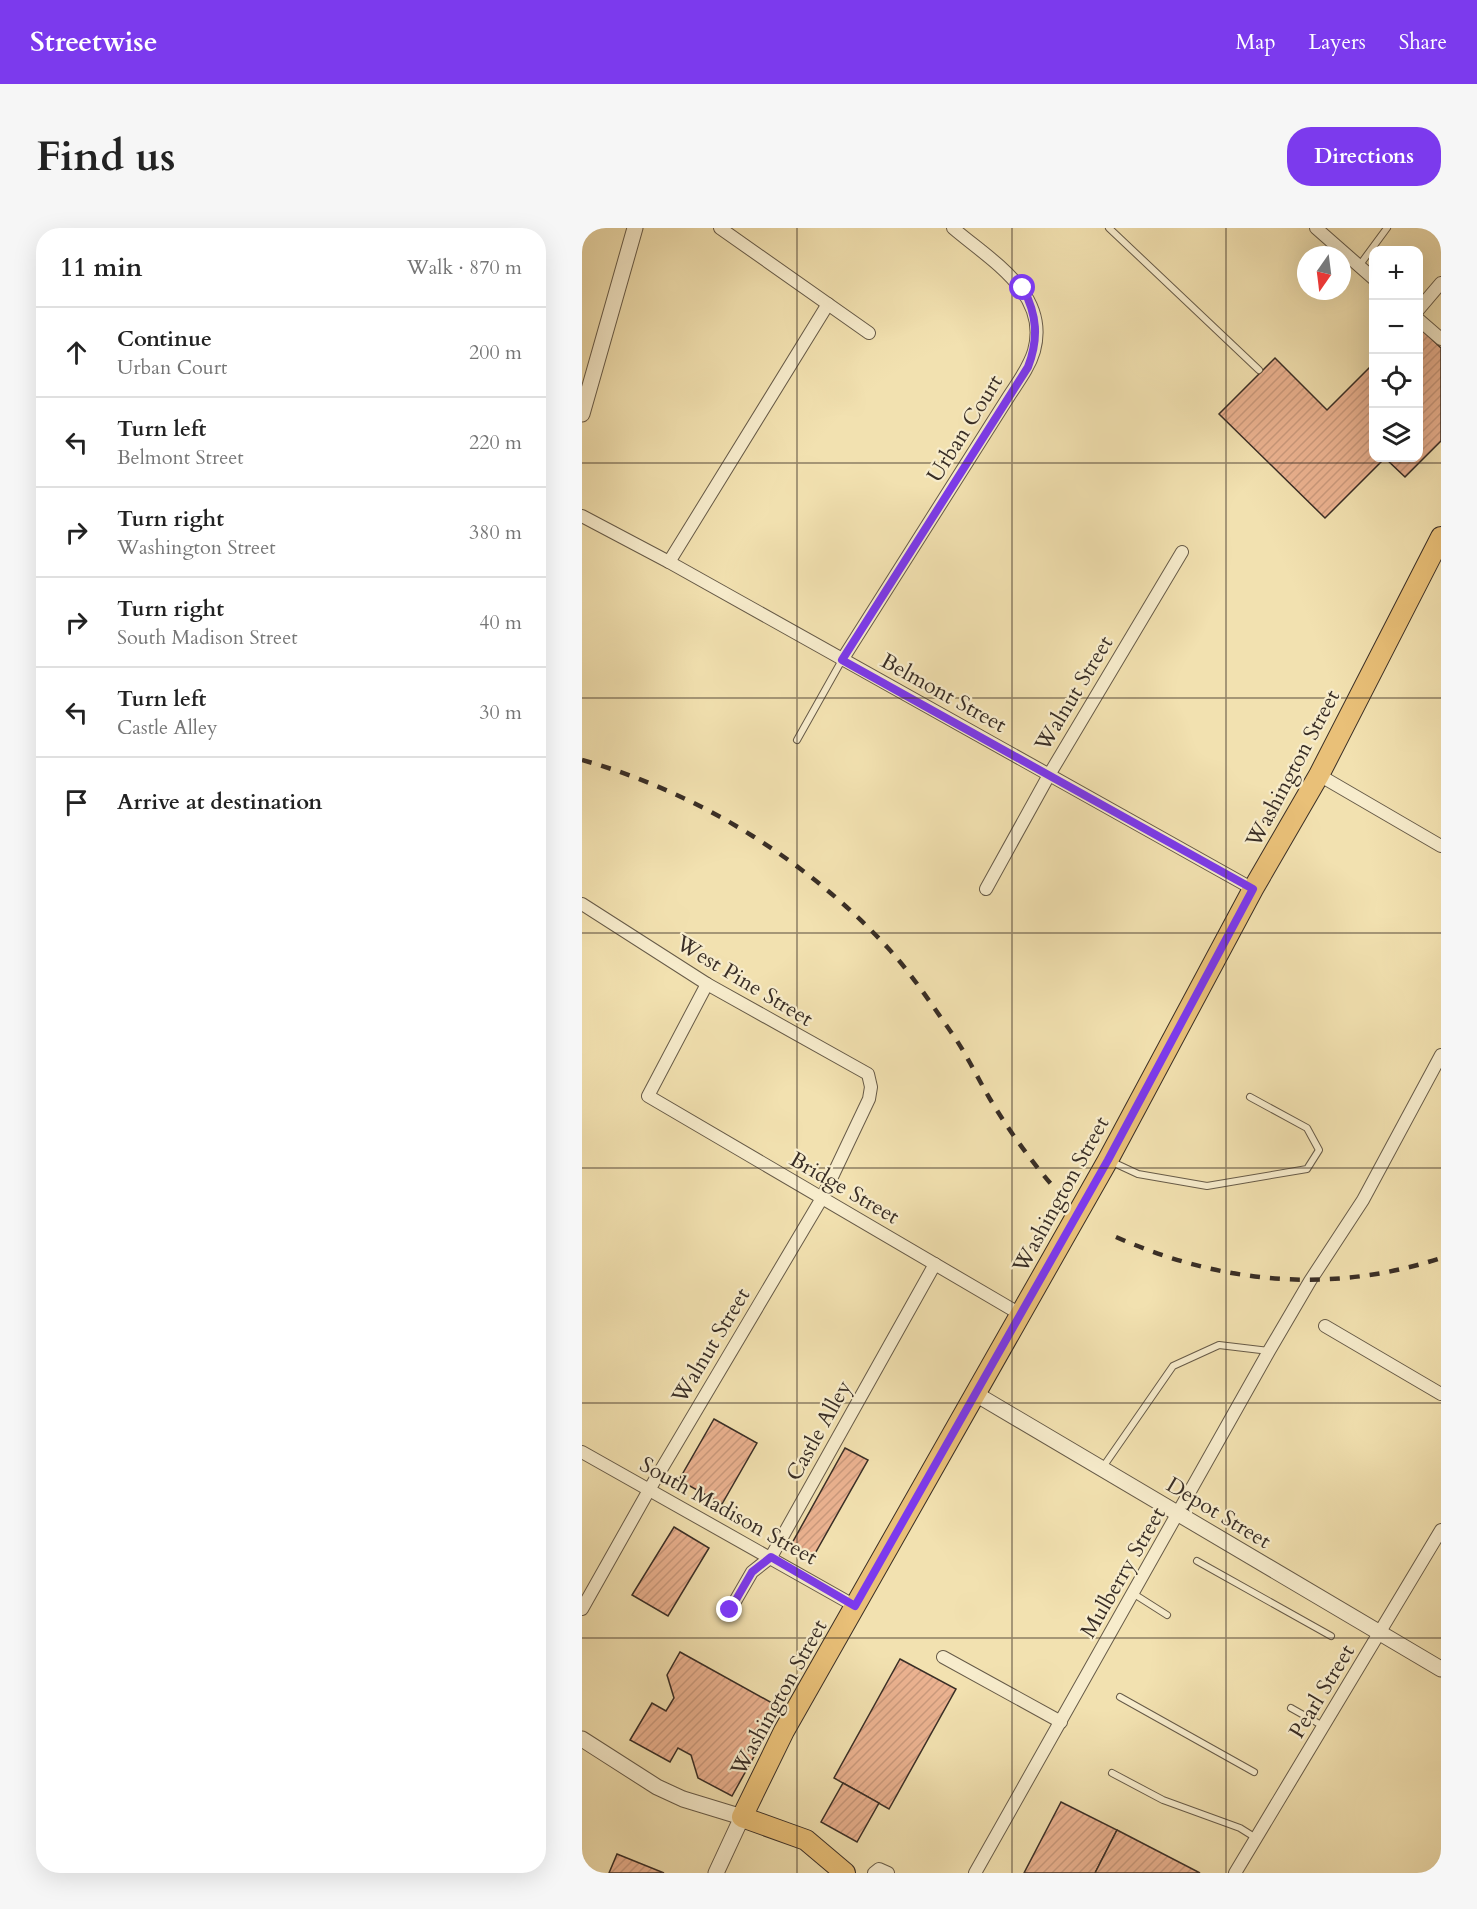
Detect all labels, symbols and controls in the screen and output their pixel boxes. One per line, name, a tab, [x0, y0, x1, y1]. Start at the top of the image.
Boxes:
text: Streetwise	[30, 23, 158, 61]
text: Map	[1236, 28, 1276, 57]
text: Layers	[1309, 28, 1366, 57]
text: Share	[1399, 28, 1447, 57]
button: Directions	[1287, 127, 1441, 186]
text: Find us	[36, 128, 176, 185]
north arrow	[1297, 246, 1351, 300]
map controls	[1369, 246, 1423, 462]
button: +	[1369, 246, 1423, 300]
text: 11 min	[60, 250, 143, 285]
text: Walk · 870 m	[407, 254, 522, 281]
route start	[1009, 274, 1035, 300]
button: −	[1369, 300, 1423, 354]
text: Continue	[117, 324, 212, 354]
icon: ahead	[60, 336, 93, 369]
text: 200 m	[469, 339, 522, 366]
text: Urban Court	[117, 354, 227, 381]
button: locate	[1369, 354, 1423, 408]
street label: Urban Court	[920, 369, 1010, 488]
button: layers	[1369, 408, 1423, 462]
text: Turn left	[117, 414, 206, 444]
icon: left	[60, 426, 93, 459]
text: 220 m	[469, 429, 522, 456]
text: Belmont Street	[117, 444, 244, 471]
text: Turn right	[117, 504, 224, 534]
icon: right	[60, 516, 93, 549]
text: 380 m	[469, 519, 522, 546]
text: Washington Street	[117, 534, 276, 561]
text: Turn right	[117, 594, 224, 624]
icon: right	[60, 606, 93, 639]
text: 40 m	[479, 609, 522, 636]
text: South Madison Street	[117, 624, 298, 651]
street label: Walnut Street	[1027, 630, 1120, 758]
street label: Belmont Street	[875, 646, 1012, 740]
text: Turn left	[117, 684, 206, 714]
street label: Washington Street	[1238, 684, 1347, 853]
icon: left	[60, 696, 93, 729]
text: 30 m	[479, 699, 522, 726]
text: Castle Alley	[117, 714, 218, 741]
icon: arrive	[60, 786, 93, 819]
text: Arrive at destination	[117, 787, 322, 817]
street label: West Pine Street	[669, 928, 819, 1034]
street label: Washington Street	[1005, 1111, 1116, 1279]
street label: Bridge Street	[784, 1144, 905, 1231]
street label: Walnut Street	[664, 1282, 757, 1410]
street label: Castle Alley	[779, 1375, 859, 1486]
street label: South Madison Street	[634, 1450, 823, 1572]
street label: Depot Street	[1161, 1470, 1276, 1556]
street label: Mulberry Street	[1073, 1501, 1173, 1644]
route end	[716, 1596, 742, 1622]
street label: Washington Street	[723, 1614, 834, 1782]
street label: Pearl Street	[1282, 1639, 1362, 1744]

